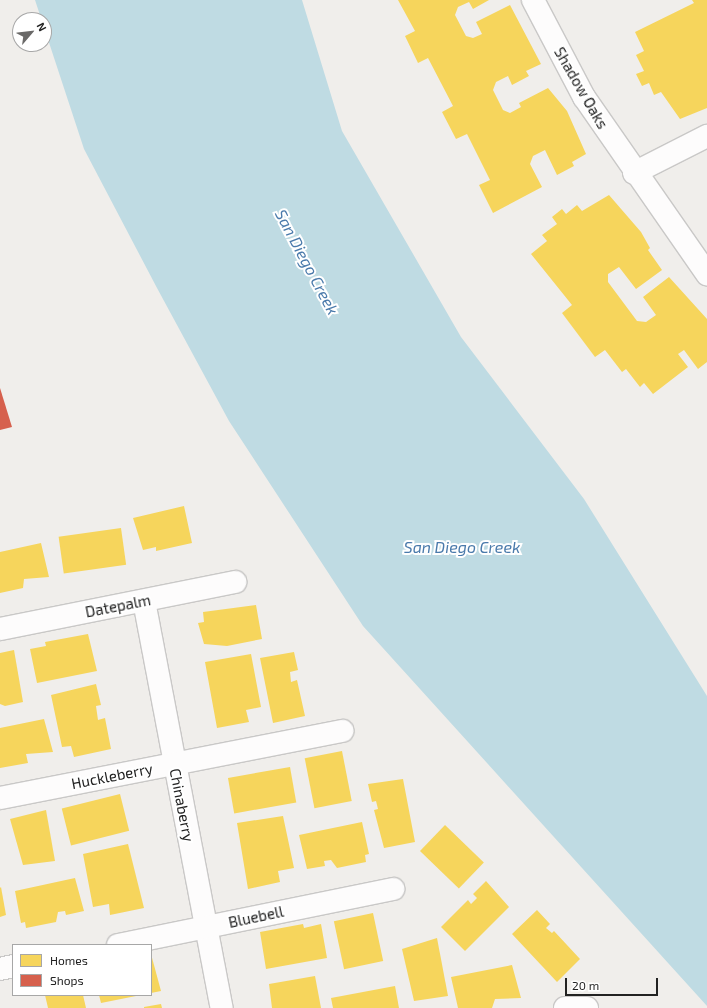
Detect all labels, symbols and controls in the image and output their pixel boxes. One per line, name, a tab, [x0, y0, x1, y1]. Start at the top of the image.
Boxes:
north arrow	[12, 12, 52, 52]
text: N	[35, 20, 50, 33]
street label: Shadow Oaks	[550, 44, 612, 132]
water label: San Diego Creek	[271, 206, 343, 318]
water label: San Diego Creek	[404, 537, 520, 557]
street label: Datepalm	[84, 591, 152, 621]
street label: Huckleberry	[70, 759, 154, 793]
street label: Chinaberry	[166, 767, 198, 843]
street label: Bluebell	[227, 902, 285, 932]
legend	[12, 944, 152, 996]
text: Homes	[50, 953, 88, 967]
scale bar	[567, 970, 660, 996]
text: Shops	[50, 973, 84, 987]
text: 20 m	[572, 978, 599, 992]

